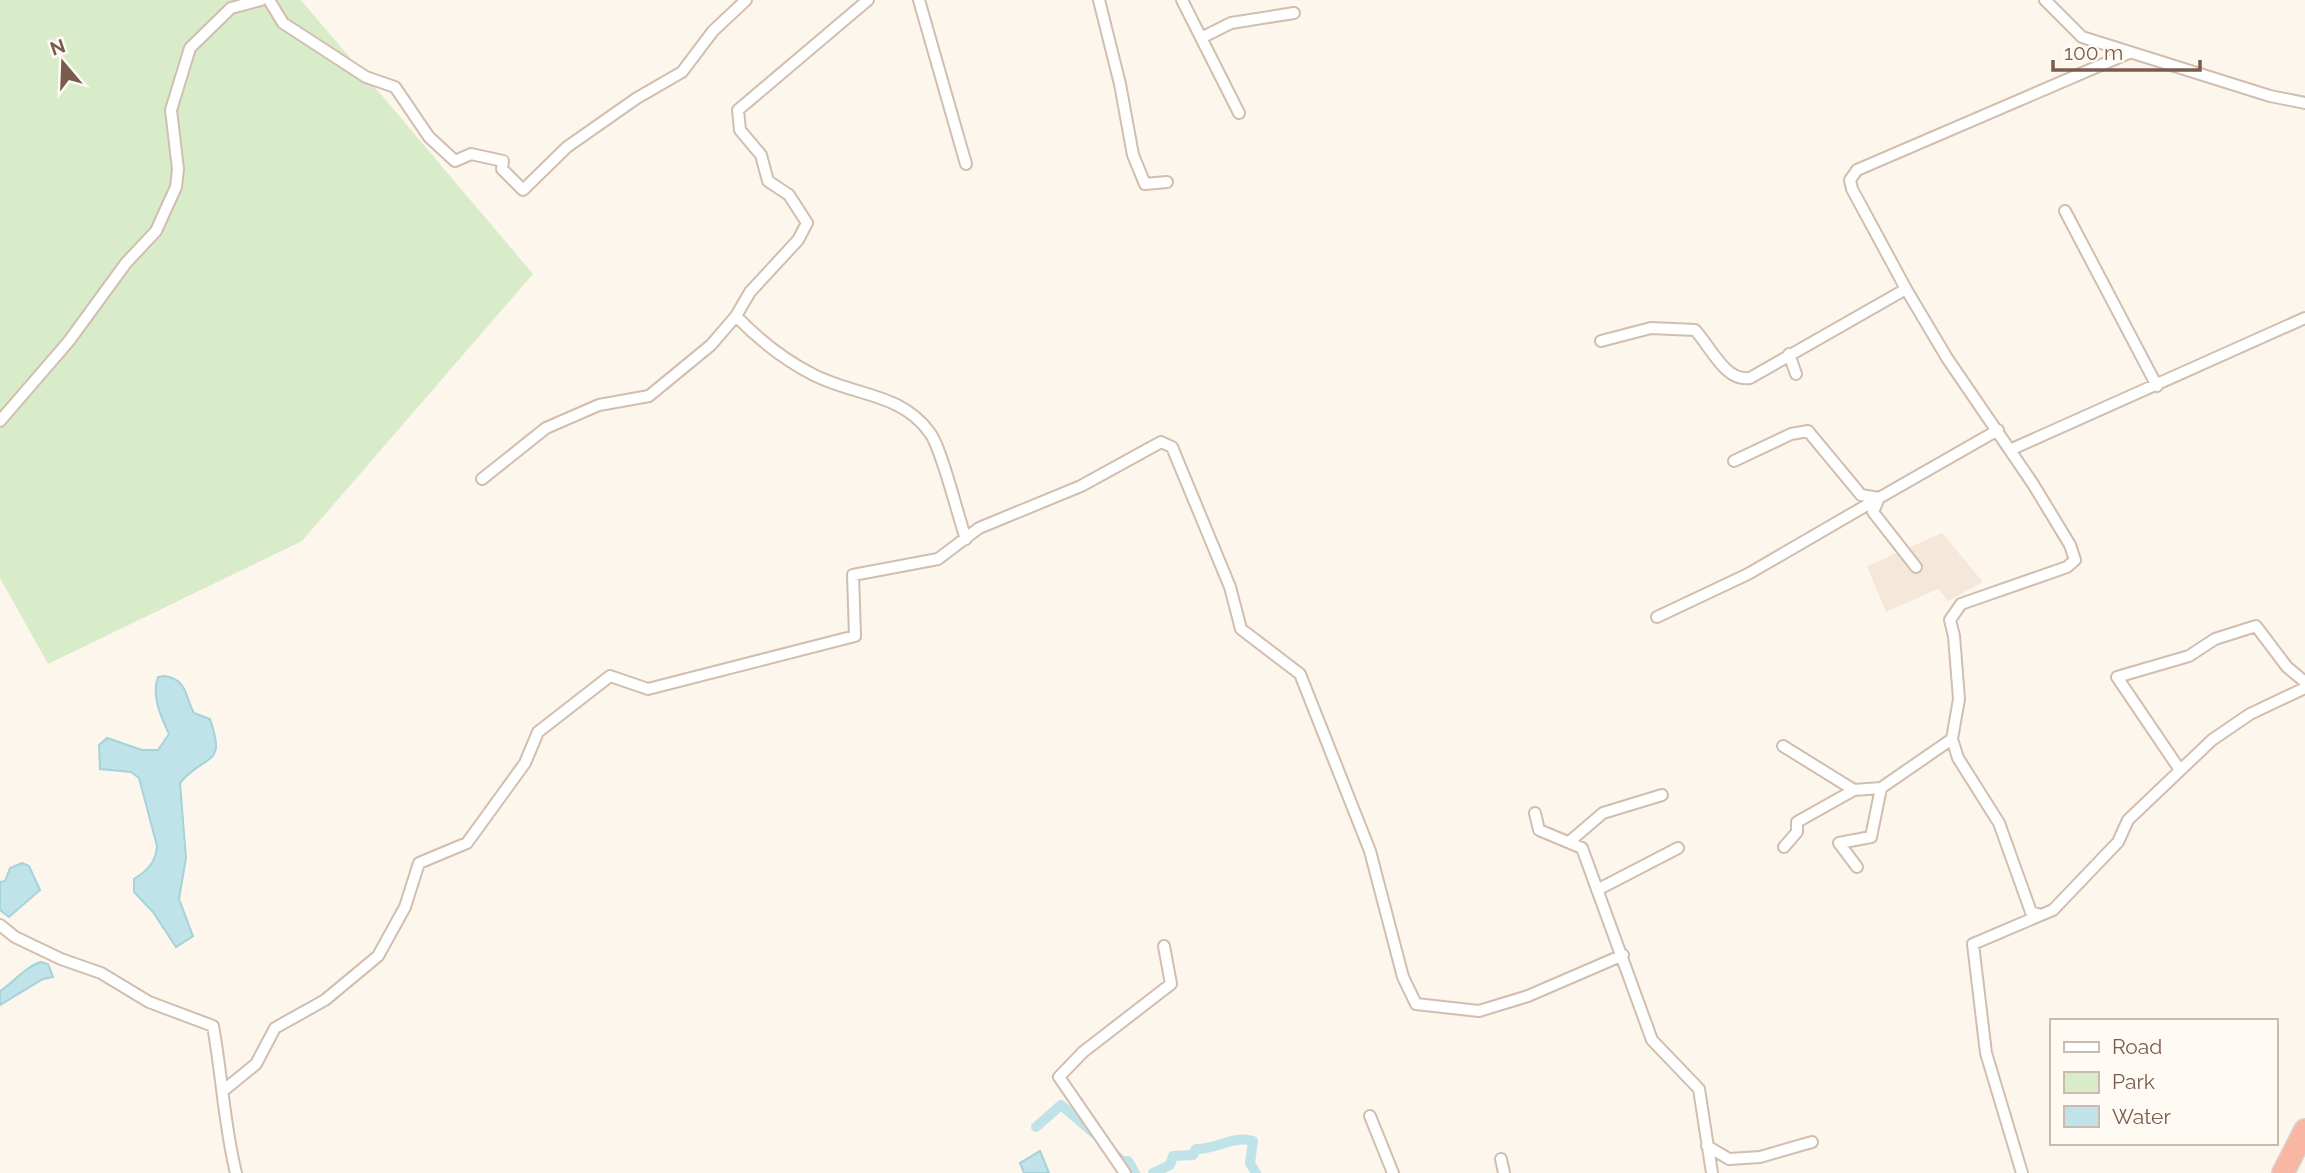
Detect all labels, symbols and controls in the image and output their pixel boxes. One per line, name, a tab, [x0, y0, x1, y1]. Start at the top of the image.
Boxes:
north arrow	[28, 28, 98, 98]
scale bar	[2053, 28, 2200, 72]
text: N	[47, 34, 68, 60]
text: 100 m	[2064, 40, 2123, 65]
legend	[2050, 1019, 2277, 1145]
text: Road	[2112, 1034, 2162, 1059]
text: Park	[2112, 1069, 2155, 1094]
text: Water	[2112, 1104, 2171, 1129]

